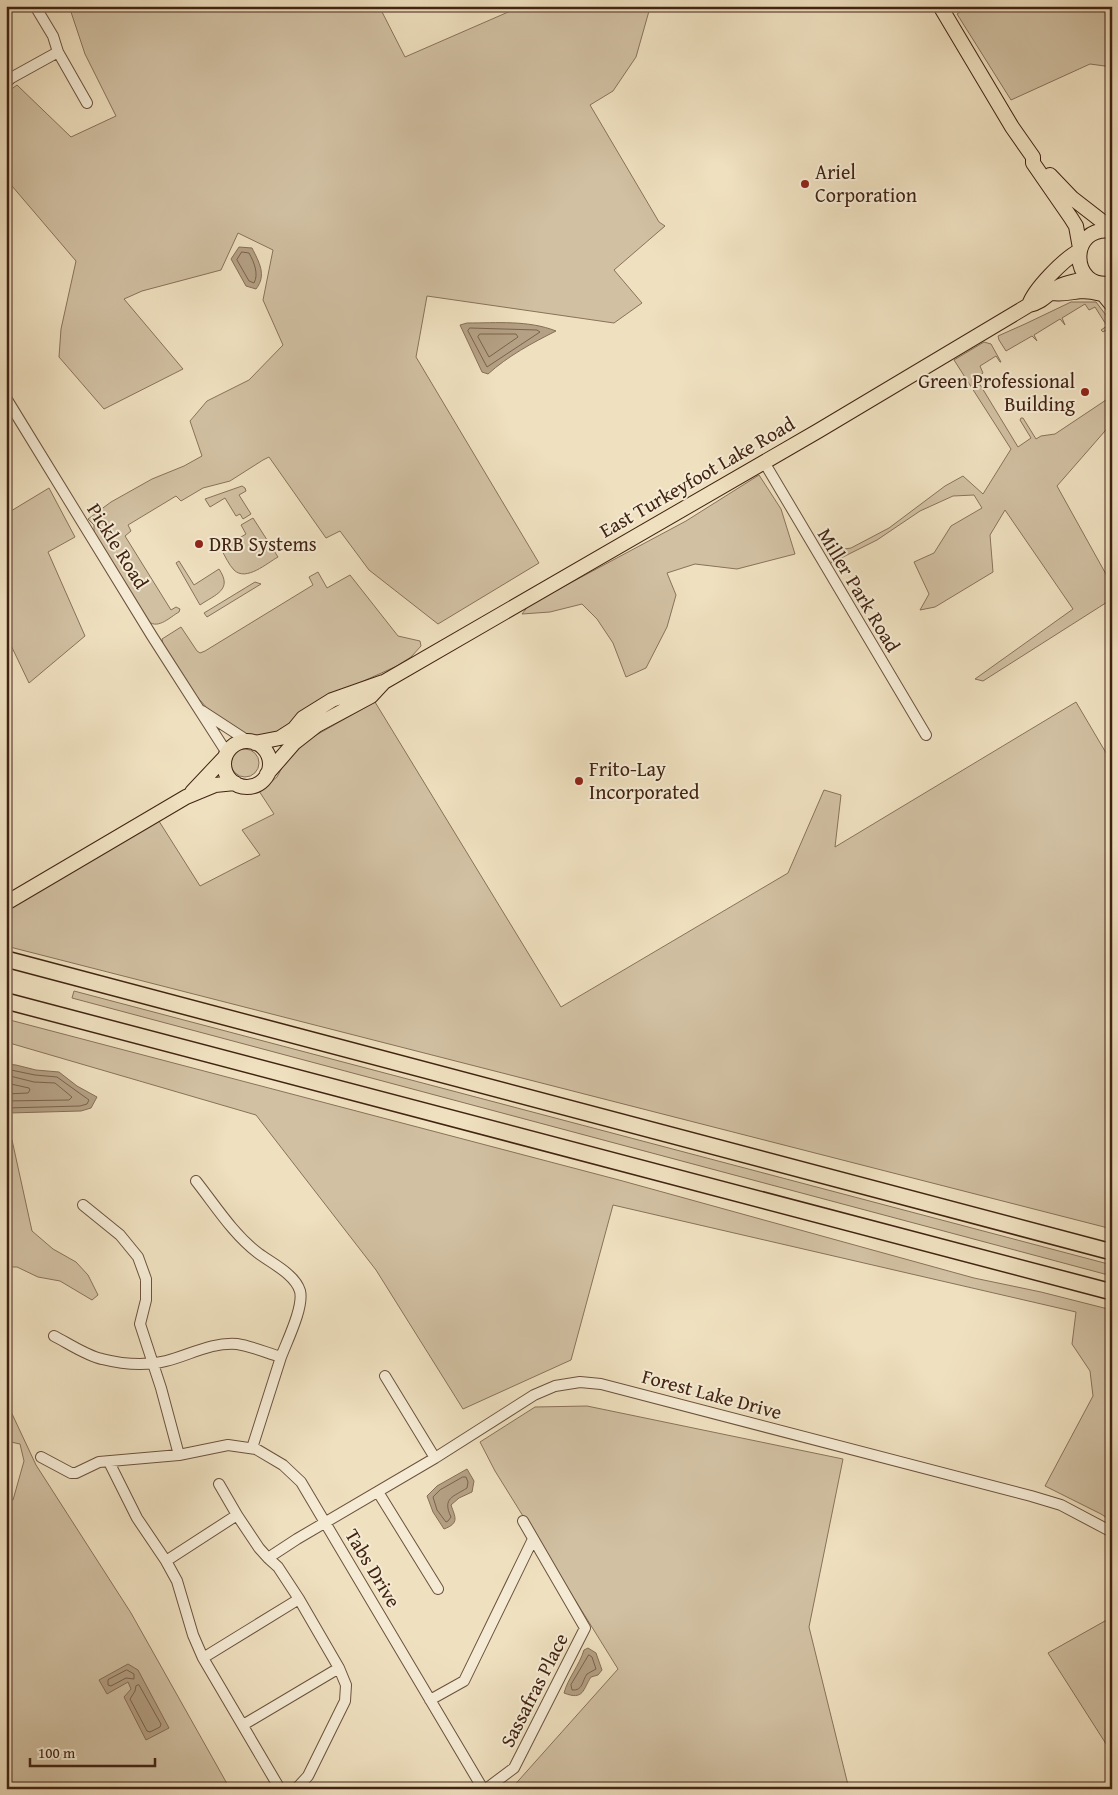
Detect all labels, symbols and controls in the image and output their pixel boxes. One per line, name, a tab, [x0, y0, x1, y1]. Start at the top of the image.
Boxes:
place label: Ariel Corporation	[815, 157, 917, 209]
marker: Ariel Corporation	[799, 178, 811, 190]
place label: Green Professional Building	[918, 366, 1075, 418]
marker: Green Professional Building	[1079, 386, 1091, 398]
street label: East Turkeyfoot Lake Road	[594, 409, 800, 544]
street label: Pickle Road	[81, 497, 156, 595]
street label: Miller Park Road	[811, 522, 908, 658]
place label: DRB Systems	[209, 529, 317, 558]
marker: DRB Systems	[193, 538, 205, 550]
place label: Frito-Lay Incorporated	[589, 754, 700, 806]
marker: Frito-Lay Incorporated	[573, 775, 585, 787]
street label: Forest Lake Drive	[639, 1361, 785, 1426]
street label: Tabs Drive	[338, 1523, 408, 1613]
street label: Sassafras Place	[492, 1628, 575, 1752]
scale bar	[30, 1735, 155, 1767]
text: 100 m	[38, 1742, 76, 1763]

